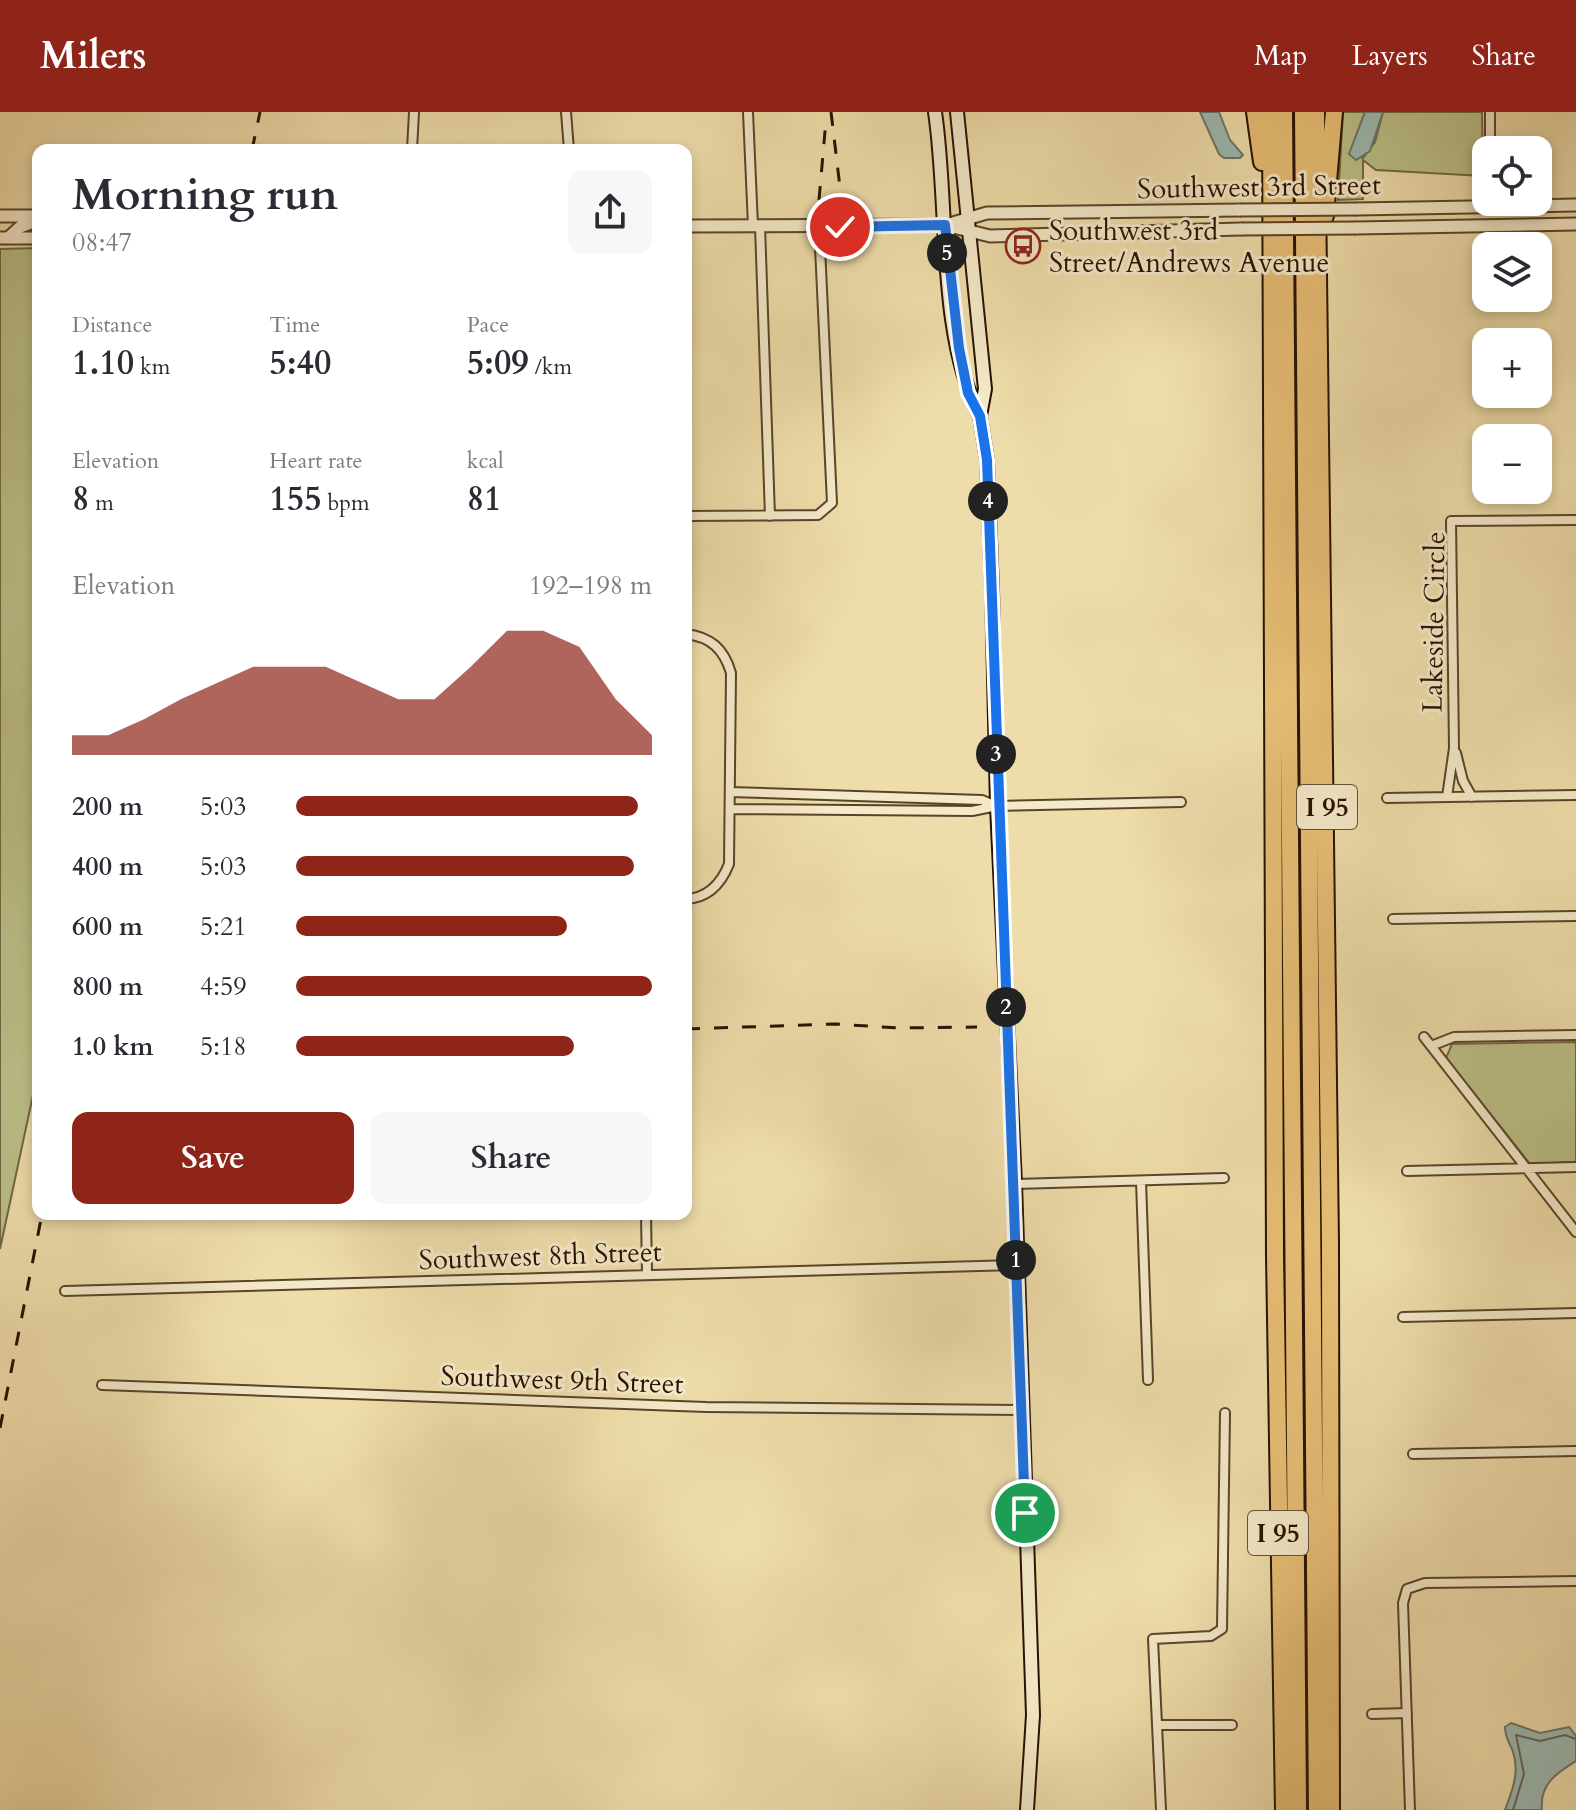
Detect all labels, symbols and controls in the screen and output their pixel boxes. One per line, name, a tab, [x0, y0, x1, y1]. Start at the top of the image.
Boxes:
text: Milers	[40, 30, 147, 82]
text: Map	[1254, 37, 1307, 75]
text: Layers	[1351, 37, 1428, 75]
text: Share	[1472, 37, 1536, 75]
map controls	[1472, 136, 1552, 504]
button: locate	[1472, 136, 1552, 216]
text: Morning run	[72, 165, 338, 225]
street label: Southwest 3rd Street	[1137, 166, 1381, 208]
button: share	[568, 170, 652, 254]
pin	[806, 193, 874, 261]
icon: check	[818, 205, 862, 249]
place label: Southwest 3rd Street/Andrews Avenue	[1049, 212, 1329, 282]
text: 08:47	[72, 225, 132, 260]
bus stop icon: Southwest 3rd Street/Andrews Avenue	[1004, 227, 1042, 265]
button: layers	[1472, 232, 1552, 312]
pin: 5	[927, 233, 967, 273]
text: 5	[941, 238, 953, 268]
text: Distance	[72, 310, 152, 340]
text: Time	[269, 310, 320, 340]
text: Pace	[467, 310, 509, 340]
button: +	[1472, 328, 1552, 408]
text: 1.10	[72, 340, 134, 386]
text: 5:40	[269, 340, 331, 386]
text: 5:09	[467, 340, 529, 386]
text: km	[134, 352, 170, 382]
text: /km	[529, 352, 572, 382]
button: −	[1472, 424, 1552, 504]
text: Elevation	[72, 446, 159, 476]
text: Heart rate	[269, 446, 363, 476]
text: kcal	[467, 446, 504, 476]
text: 8	[72, 476, 89, 522]
text: 155	[269, 476, 322, 522]
text: 81	[467, 476, 502, 522]
pin: 4	[968, 481, 1008, 521]
text: 4	[982, 486, 994, 516]
text: m	[89, 488, 114, 518]
text: bpm	[322, 488, 370, 518]
street label: Lakeside Circle	[1413, 531, 1455, 713]
text: Elevation	[72, 568, 175, 603]
text: 192–198 m	[529, 568, 652, 603]
pin: 3	[976, 734, 1016, 774]
text: 3	[990, 739, 1002, 769]
road number: I 95	[1297, 785, 1357, 829]
text: 200 m	[72, 789, 143, 824]
text: 5:03	[200, 789, 247, 824]
text: 400 m	[72, 849, 143, 884]
text: 5:03	[200, 849, 247, 884]
text: 600 m	[72, 909, 143, 944]
text: 5:21	[200, 909, 247, 944]
text: 800 m	[72, 969, 143, 1004]
text: 4:59	[200, 969, 247, 1004]
pin: 2	[986, 987, 1026, 1027]
text: 2	[1000, 992, 1012, 1022]
text: 1.0 km	[72, 1029, 153, 1064]
text: 5:18	[200, 1029, 247, 1064]
button: Save	[72, 1112, 354, 1204]
button: Share	[370, 1112, 652, 1204]
street label: Southwest 8th Street	[418, 1233, 662, 1279]
pin: 1	[996, 1240, 1036, 1280]
text: 1	[1010, 1245, 1022, 1275]
street label: Southwest 9th Street	[440, 1357, 684, 1403]
pin	[991, 1479, 1059, 1547]
icon: arrive	[1003, 1491, 1047, 1535]
road number: I 95	[1248, 1511, 1308, 1555]

